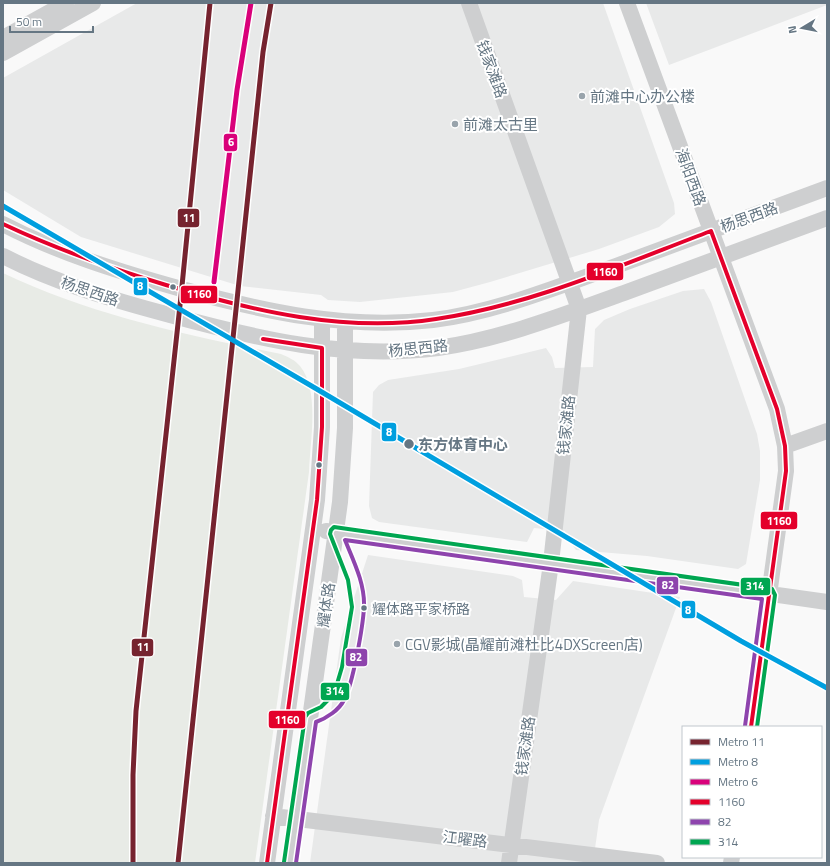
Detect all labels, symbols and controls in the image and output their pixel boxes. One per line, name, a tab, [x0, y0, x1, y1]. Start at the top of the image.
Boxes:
scale bar	[10, 8, 93, 34]
north arrow	[782, 8, 822, 48]
text: 50 m	[16, 12, 42, 31]
text: N	[784, 25, 801, 35]
street label: 钱家滩路	[471, 37, 513, 101]
place label: 前滩中心办公楼	[590, 85, 695, 108]
marker: 前滩中心办公楼	[577, 91, 587, 101]
place label: 前滩太古里	[463, 113, 538, 136]
marker: 前滩太古里	[450, 119, 460, 129]
line badge: 6	[223, 133, 238, 152]
text: 6	[228, 134, 234, 150]
street label: 海阳西路	[670, 145, 712, 209]
street label: 杨思西路	[717, 196, 781, 238]
line badge: 11	[177, 208, 200, 228]
text: 11	[183, 210, 195, 226]
line badge: 1160	[586, 262, 624, 281]
text: 1160	[593, 264, 617, 280]
street label: 杨思西路	[58, 270, 122, 312]
line badge: 8	[133, 277, 148, 296]
text: 8	[137, 278, 143, 294]
unlabelled marker	[168, 282, 178, 292]
line badge: 1160	[180, 285, 218, 304]
text: 1160	[187, 286, 211, 302]
street label: 杨思西路	[387, 333, 449, 363]
street label: 钱家滩路	[551, 394, 581, 456]
line badge: 8	[381, 422, 397, 442]
text: 8	[386, 424, 392, 440]
place label: 东方体育中心	[418, 433, 508, 456]
marker: 东方体育中心	[402, 437, 416, 451]
unlabelled marker	[314, 460, 324, 470]
line badge: 1160	[760, 511, 798, 530]
text: 1160	[767, 513, 791, 529]
line badge: 82	[656, 576, 679, 595]
text: 82	[662, 577, 674, 593]
line badge: 314	[740, 577, 771, 596]
text: 314	[746, 578, 764, 594]
street label: 耀体路	[311, 581, 341, 629]
place label: 耀体路平家桥路	[372, 598, 470, 619]
line badge: 8	[681, 600, 696, 619]
text: 8	[685, 602, 691, 618]
marker: 耀体路平家桥路	[359, 603, 369, 613]
place label: CGV影城(晶耀前滩杜比4DXScreen店)	[405, 633, 643, 656]
line badge: 11	[131, 638, 154, 657]
text: 11	[137, 639, 149, 655]
marker: CGV影城(晶耀前滩杜比4DXScreen店)	[392, 639, 402, 649]
line badge: 82	[345, 648, 368, 667]
text: 82	[350, 649, 362, 665]
line badge: 314	[320, 682, 350, 701]
text: 314	[326, 683, 344, 699]
line badge: 1160	[268, 710, 306, 729]
text: 1160	[275, 712, 299, 728]
street label: 钱家滩路	[509, 715, 541, 777]
legend	[682, 726, 822, 858]
text: Metro 11	[718, 732, 765, 751]
text: Metro 8	[718, 752, 758, 771]
text: Metro 6	[718, 772, 758, 791]
text: 1160	[718, 792, 745, 811]
text: 82	[718, 812, 731, 831]
street label: 江曜路	[441, 825, 489, 853]
text: 314	[718, 832, 738, 851]

